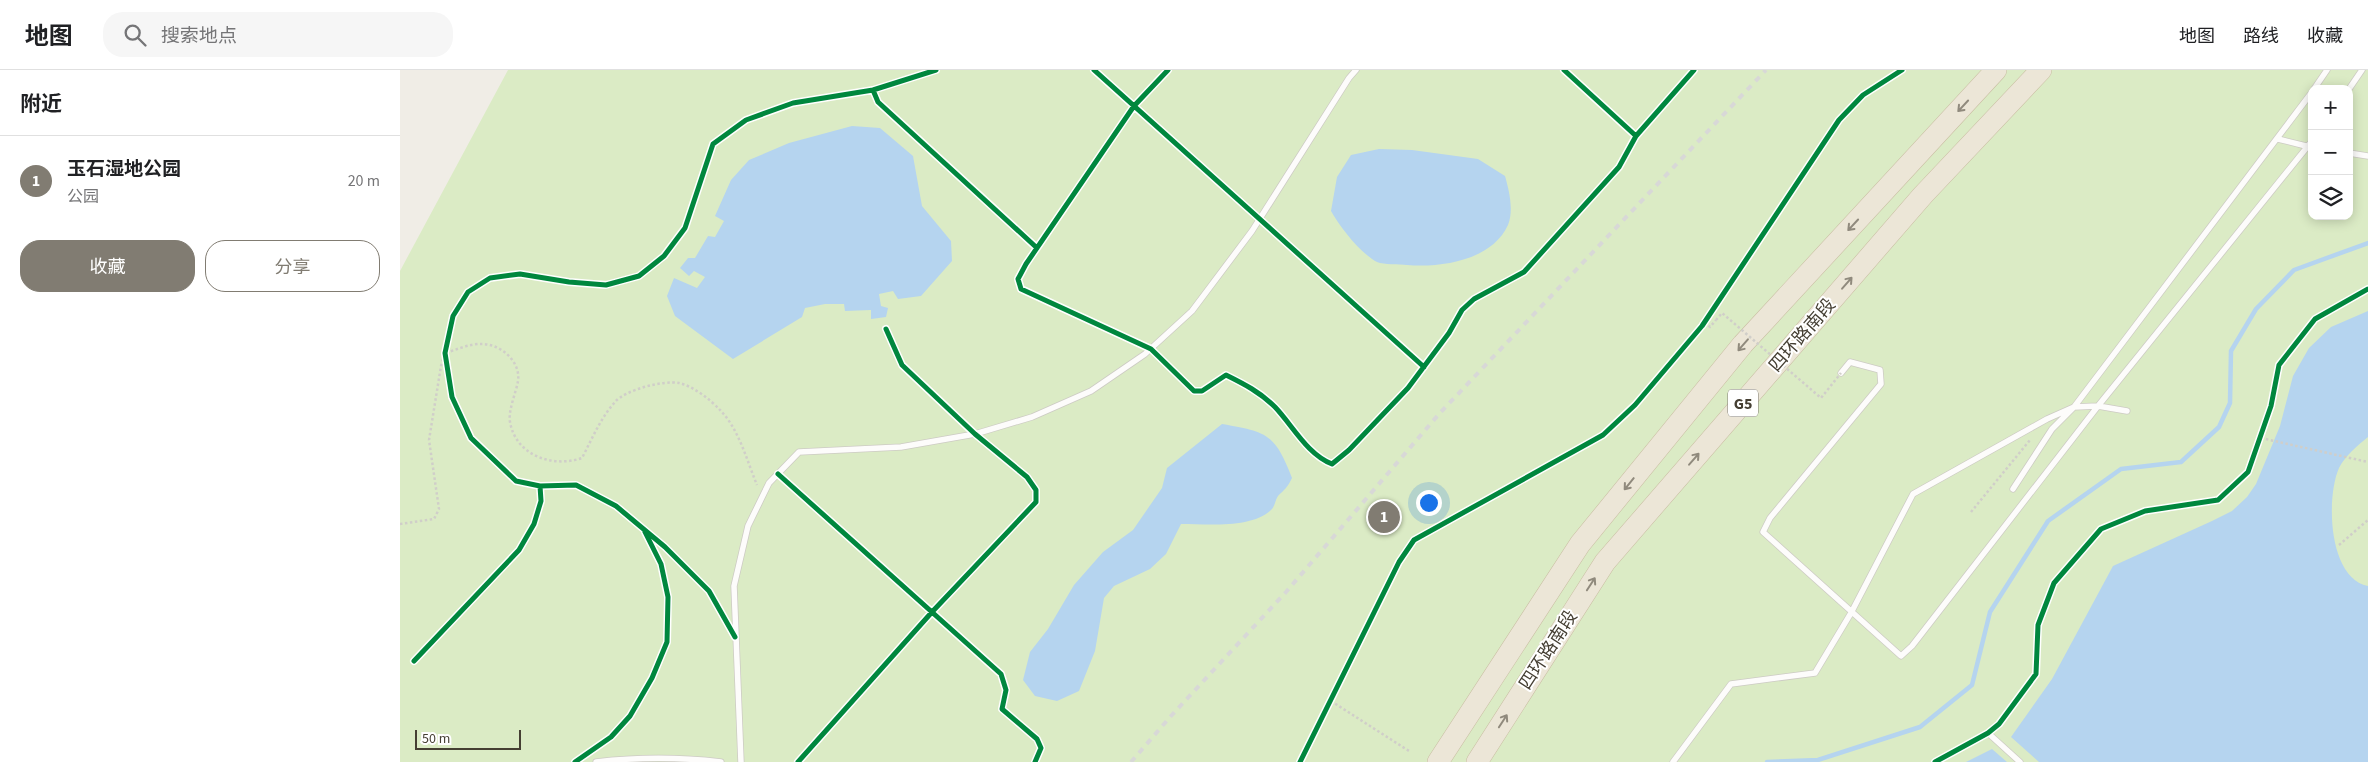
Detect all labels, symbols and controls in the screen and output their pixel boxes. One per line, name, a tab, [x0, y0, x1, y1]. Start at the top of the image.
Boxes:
search box	[103, 12, 453, 57]
text: 地图	[25, 19, 73, 54]
icon: search	[121, 21, 149, 49]
text: 搜索地点	[161, 23, 237, 50]
text: 地图	[2179, 24, 2215, 49]
text: 路线	[2243, 24, 2279, 49]
text: 收藏	[2307, 24, 2343, 49]
map controls	[2308, 85, 2353, 220]
button: +	[2308, 85, 2353, 130]
text: 附近	[20, 89, 62, 119]
one-way arrow	[1957, 99, 1969, 112]
button: −	[2308, 130, 2353, 175]
text: 玉石湿地公园	[67, 156, 181, 183]
text: 1	[32, 170, 40, 192]
text: 20 m	[348, 170, 380, 192]
button: layers	[2308, 175, 2353, 220]
text: 公园	[67, 186, 99, 208]
one-way arrow	[1847, 219, 1859, 232]
button: 收藏	[20, 240, 195, 292]
button: 分享	[205, 240, 380, 292]
one-way arrow	[1841, 277, 1852, 290]
street label: 四环路南段	[1763, 293, 1841, 377]
one-way arrow	[1737, 338, 1748, 351]
road number: G5	[1728, 389, 1758, 416]
one-way arrow	[1689, 453, 1700, 466]
one-way arrow	[1623, 477, 1634, 490]
your location	[1416, 490, 1442, 516]
pin: 1	[1368, 498, 1400, 536]
one-way arrow	[1586, 578, 1596, 592]
street label: 四环路南段	[1513, 606, 1583, 695]
one-way arrow	[1498, 714, 1508, 728]
scale bar	[415, 727, 521, 750]
text: 50 m	[422, 729, 450, 749]

